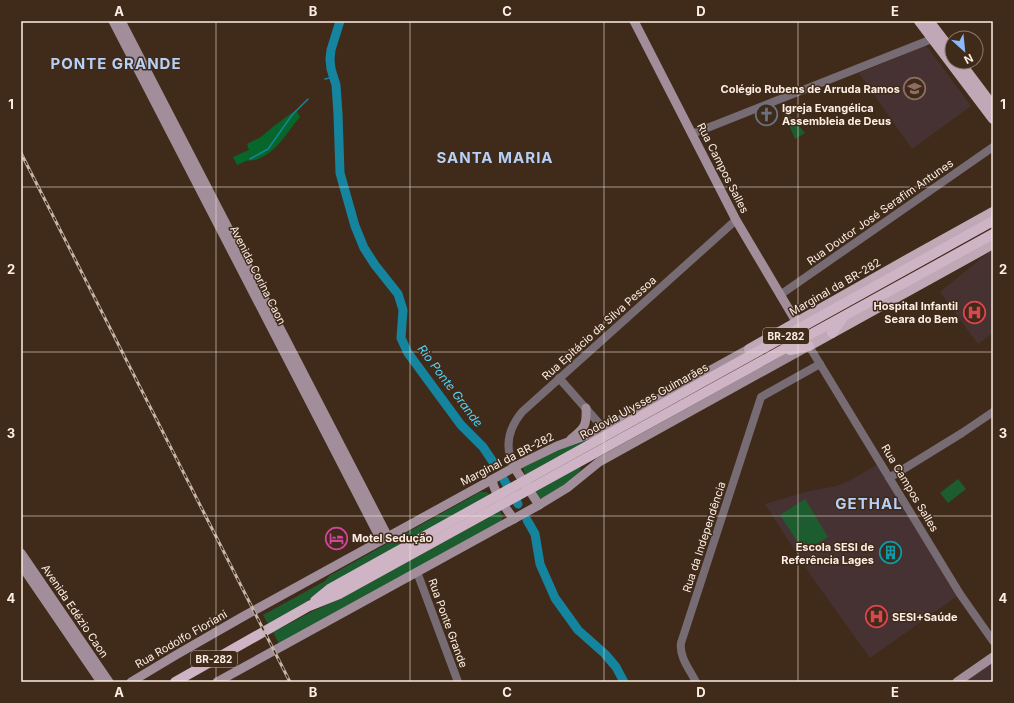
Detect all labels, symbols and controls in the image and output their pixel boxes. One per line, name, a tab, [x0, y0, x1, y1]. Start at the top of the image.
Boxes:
text: A	[114, 3, 124, 19]
text: B	[309, 3, 318, 19]
text: C	[502, 3, 512, 19]
text: D	[696, 3, 706, 19]
text: E	[891, 3, 899, 19]
north arrow	[944, 30, 984, 70]
text: N	[962, 51, 975, 67]
district label: PONTE GRANDE	[50, 54, 182, 73]
school or university icon: Colégio Rubens de Arruda Ramos	[902, 76, 928, 102]
place label: Colégio Rubens de Arruda Ramos	[721, 82, 900, 96]
text: 1	[8, 96, 14, 112]
text: 1	[1000, 96, 1006, 112]
church icon: Igreja Evangélica Assembleia de Deus	[753, 101, 779, 127]
place label: Igreja Evangélica Assembleia de Deus	[782, 101, 891, 128]
street label: Rua Campos Salles	[694, 120, 752, 216]
district label: SANTA MARIA	[436, 148, 554, 167]
street label: Rua Doutor José Serafim Antunes	[804, 156, 956, 268]
street label: Avenida Corina Caon	[227, 223, 289, 327]
street label: Marginal da BR-282	[787, 255, 883, 319]
text: 2	[7, 261, 15, 277]
text: 2	[999, 261, 1007, 277]
street label: Rua Epitácio da Silva Pessoa	[539, 273, 659, 383]
place label: Hospital Infantil Seara do Bem	[874, 299, 958, 326]
hospital icon: Hospital Infantil Seara do Bem	[961, 299, 987, 325]
road number: BR-282	[763, 328, 809, 344]
water label: Rio Ponte Grande	[415, 342, 486, 430]
street label: Rodovia Ulysses Guimarães	[577, 360, 711, 442]
text: 3	[7, 425, 15, 441]
text: 3	[999, 425, 1007, 441]
street label: Marginal da BR-282	[458, 429, 556, 489]
street label: Rua Campos Salles	[878, 442, 942, 535]
street label: Rua da Independência	[679, 480, 729, 594]
district label: GETHAL	[835, 494, 903, 513]
hotel icon: Motel Sedução	[324, 525, 350, 551]
place label: Motel Sedução	[352, 531, 433, 545]
place label: Escola SESI de Referência Lages	[781, 540, 874, 567]
building icon: Escola SESI de Referência Lages	[877, 540, 903, 566]
street label: Avenida Edézio Caon	[39, 562, 111, 660]
street label: Rua Ponte Grande	[425, 576, 471, 670]
text: 4	[7, 590, 16, 606]
text: 4	[999, 590, 1008, 606]
hospital icon: SESI+Saúde	[864, 604, 890, 630]
street label: Rua Rodolfo Floriani	[133, 607, 229, 671]
place label: SESI+Saúde	[892, 610, 958, 624]
road number: BR-282	[191, 651, 237, 667]
text: A	[114, 684, 124, 700]
text: B	[309, 684, 318, 700]
text: C	[502, 684, 512, 700]
text: D	[696, 684, 706, 700]
text: E	[891, 684, 899, 700]

